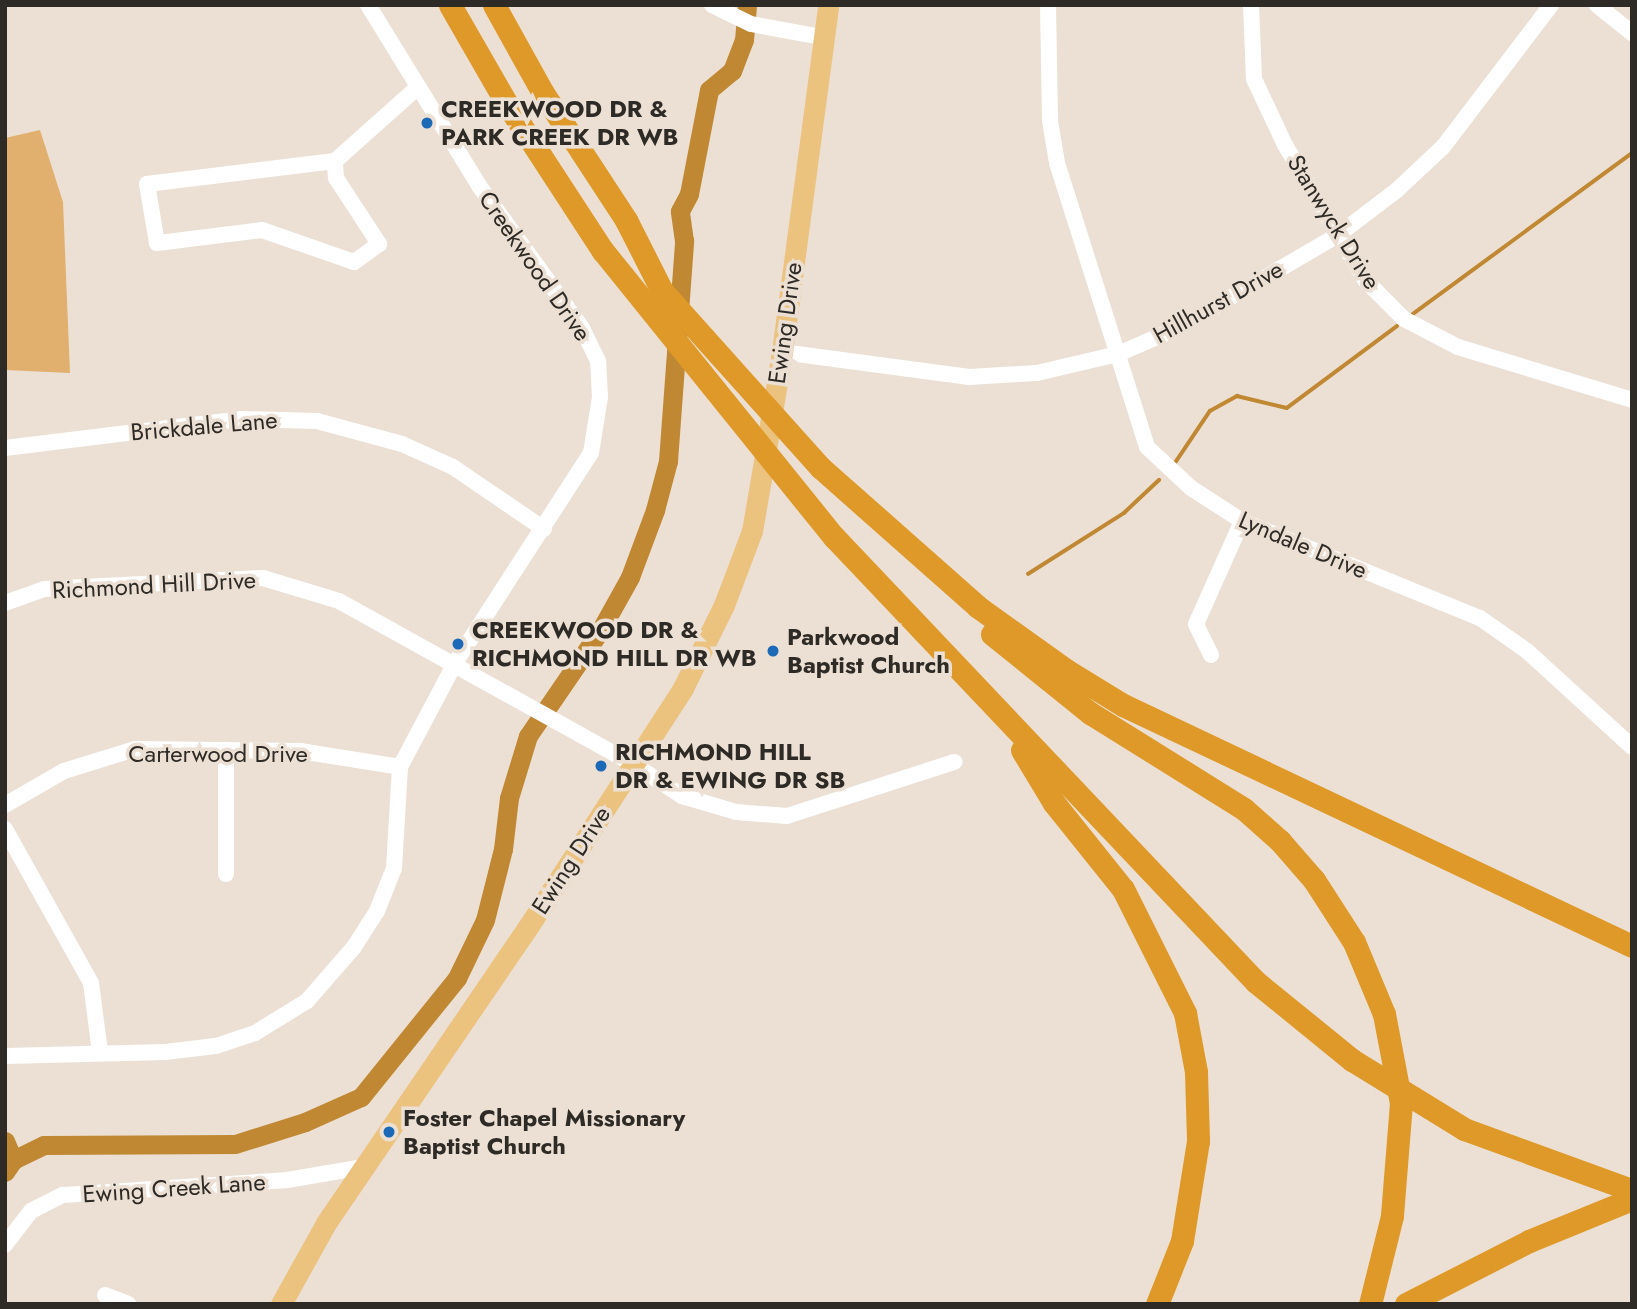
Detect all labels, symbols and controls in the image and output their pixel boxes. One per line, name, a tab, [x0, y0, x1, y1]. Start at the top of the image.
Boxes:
place label: CREEKWOOD DR & PARK CREEK DR WB	[441, 95, 679, 151]
marker: CREEKWOOD DR & PARK CREEK DR WB	[419, 115, 435, 131]
street label: Stanwyck Drive	[1281, 150, 1387, 294]
street label: Creekwood Drive	[473, 186, 597, 346]
street label: Hillhurst Drive	[1148, 255, 1288, 349]
street label: Ewing Drive	[762, 260, 808, 386]
street label: Brickdale Lane	[129, 405, 279, 447]
street label: Lyndale Drive	[1235, 505, 1371, 585]
street label: Richmond Hill Drive	[51, 565, 257, 605]
place label: CREEKWOOD DR & RICHMOND HILL DR WB	[472, 616, 757, 672]
place label: Parkwood Baptist Church	[787, 623, 950, 679]
marker: CREEKWOOD DR & RICHMOND HILL DR WB	[450, 636, 466, 652]
marker: Parkwood Baptist Church	[765, 643, 781, 659]
place label: RICHMOND HILL DR & EWING DR SB	[615, 738, 845, 794]
street label: Carterwood Drive	[128, 740, 308, 768]
marker: RICHMOND HILL DR & EWING DR SB	[593, 758, 609, 774]
street label: Ewing Drive	[526, 801, 616, 919]
place label: Foster Chapel Missionary Baptist Church	[403, 1104, 685, 1160]
marker: Foster Chapel Missionary Baptist Church	[381, 1124, 397, 1140]
street label: Ewing Creek Lane	[82, 1167, 266, 1209]

